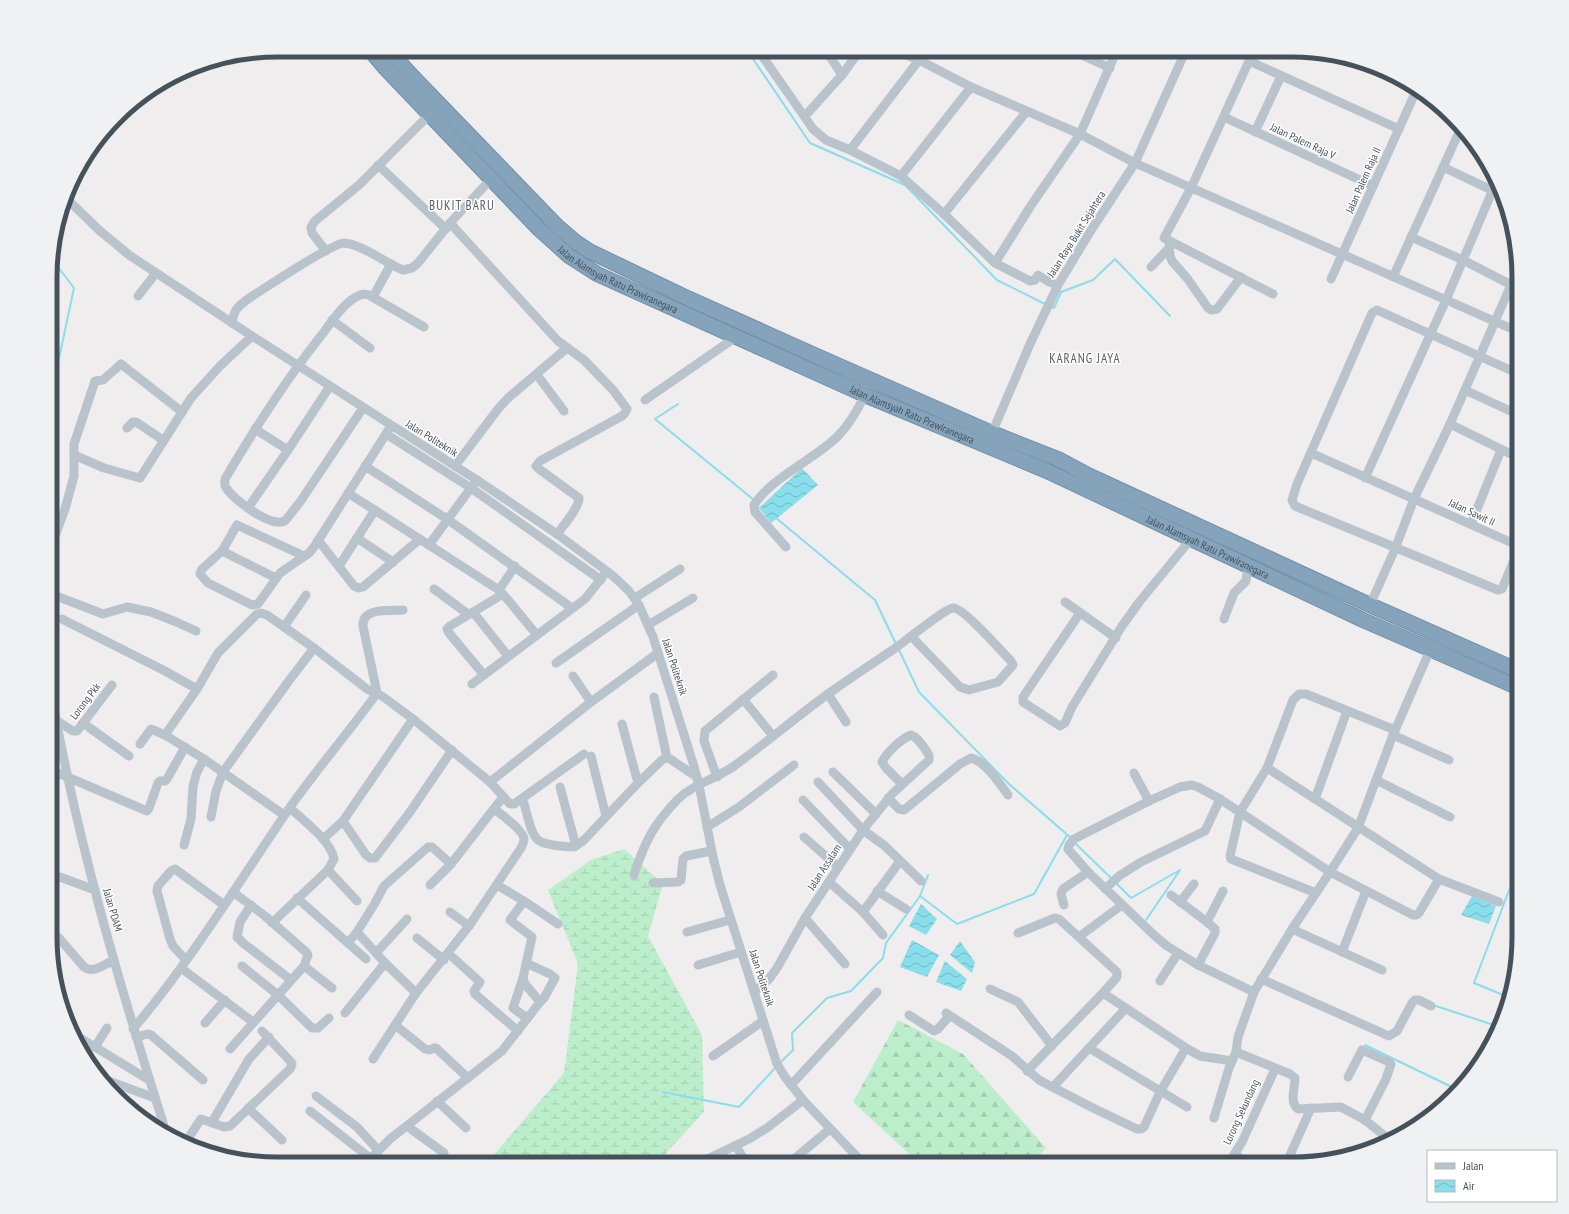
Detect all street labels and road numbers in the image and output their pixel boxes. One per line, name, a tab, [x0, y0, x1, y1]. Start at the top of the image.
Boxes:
street label: Jalan Palem Raja V	[1267, 119, 1339, 163]
street label: Jalan Palem Raja II	[1342, 145, 1384, 216]
street label: Jalan Raya Bukit Sejahtera	[1043, 188, 1108, 281]
street label: Jalan Alamsyah Ratu Prawiranegara	[554, 242, 680, 317]
street label: Jalan Alamsyah Ratu Prawiranegara	[847, 382, 977, 447]
street label: Jalan Politeknik	[403, 416, 461, 460]
street label: Jalan Sawit II	[1446, 495, 1497, 529]
street label: Jalan Alamsyah Ratu Prawiranegara	[1143, 512, 1271, 582]
street label: Jalan Politeknik	[659, 636, 691, 698]
street label: Lorong Pkk	[67, 679, 104, 722]
street label: Jalan Assalam	[803, 841, 844, 893]
street label: Jalan PDAM	[100, 886, 126, 933]
street label: Jalan Politeknik	[746, 947, 778, 1009]
street label: Lorong Sekundang	[1220, 1077, 1262, 1147]

